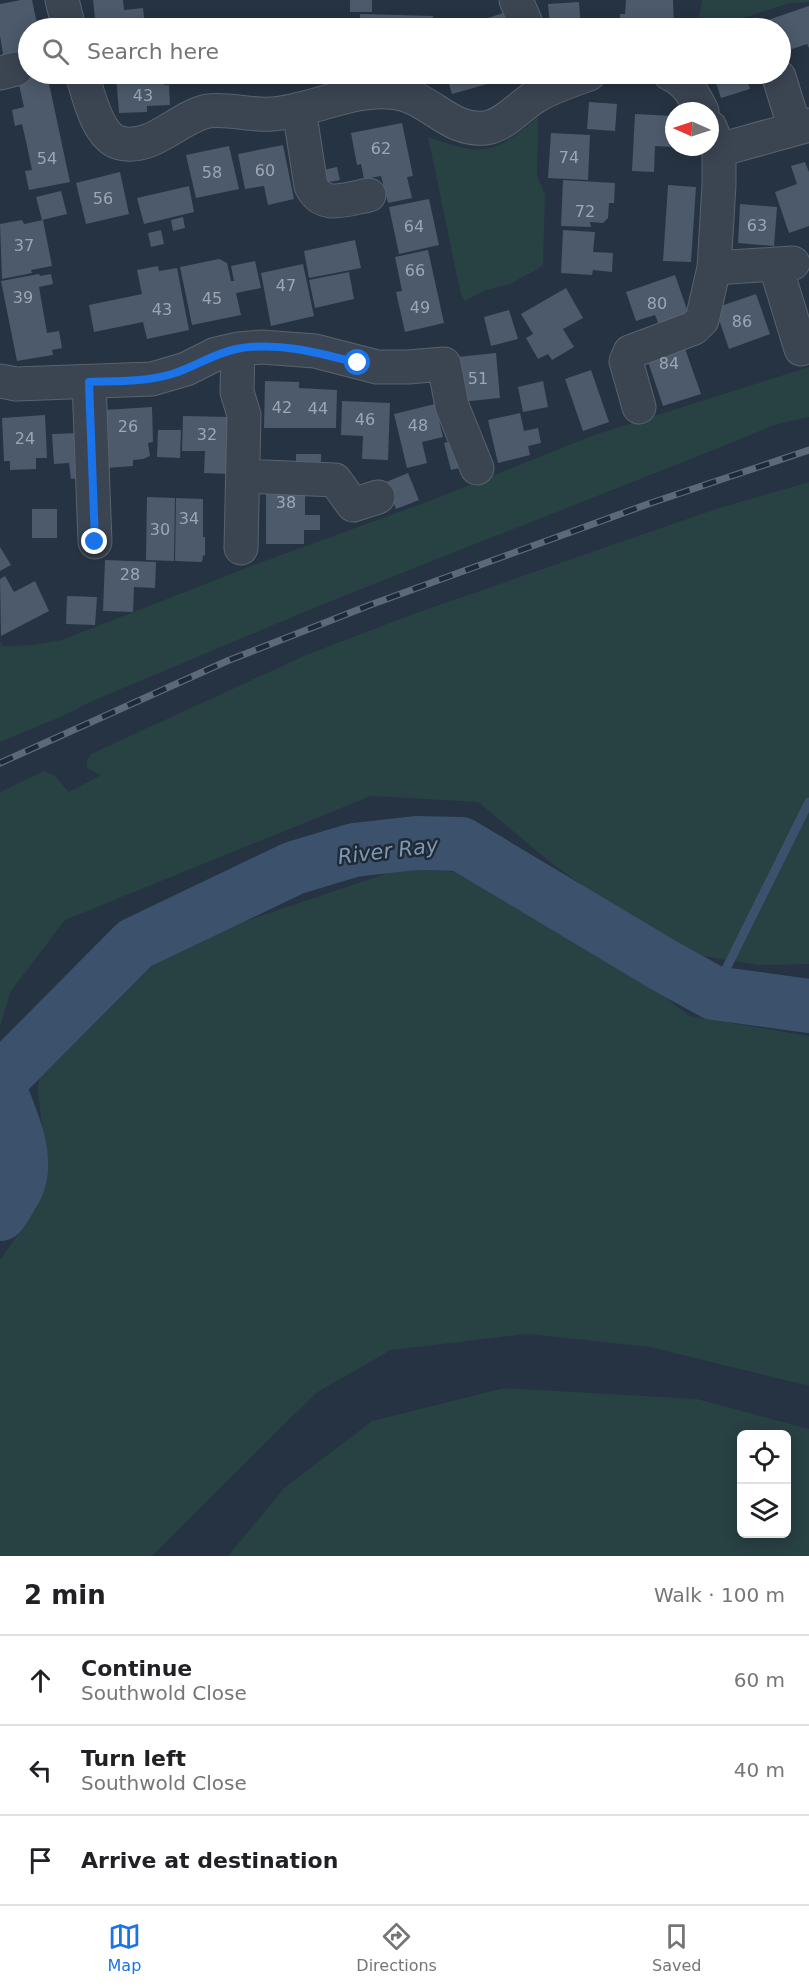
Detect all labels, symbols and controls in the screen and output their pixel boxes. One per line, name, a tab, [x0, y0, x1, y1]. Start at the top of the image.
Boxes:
search box	[18, 18, 791, 84]
icon: search	[39, 35, 72, 68]
text: Search here	[87, 39, 219, 64]
house number: 43	[133, 86, 153, 105]
north arrow	[665, 102, 719, 156]
house number: 62	[371, 139, 391, 158]
house number: 74	[559, 148, 579, 167]
house number: 54	[37, 149, 57, 168]
house number: 60	[255, 161, 275, 180]
house number: 58	[202, 163, 222, 182]
house number: 56	[93, 189, 113, 208]
house number: 72	[575, 202, 595, 221]
house number: 63	[747, 216, 767, 235]
house number: 64	[404, 217, 424, 236]
house number: 37	[14, 236, 34, 255]
house number: 66	[405, 261, 425, 280]
house number: 47	[276, 276, 296, 295]
house number: 39	[13, 288, 33, 307]
house number: 45	[202, 289, 222, 308]
house number: 80	[647, 294, 667, 313]
house number: 49	[410, 298, 430, 317]
house number: 43	[152, 300, 172, 319]
house number: 86	[732, 312, 752, 331]
route start	[344, 349, 370, 375]
house number: 84	[659, 354, 679, 373]
house number: 51	[468, 369, 488, 388]
house number: 42	[272, 398, 292, 417]
house number: 44	[308, 399, 328, 418]
house number: 46	[355, 410, 375, 429]
house number: 48	[408, 416, 428, 435]
house number: 26	[118, 417, 138, 436]
house number: 32	[197, 425, 217, 444]
house number: 24	[15, 429, 35, 448]
house number: 38	[276, 493, 296, 512]
house number: 34	[179, 509, 199, 528]
house number: 30	[150, 520, 170, 539]
route end	[81, 528, 107, 554]
house number: 28	[120, 565, 140, 584]
water label: River Ray	[336, 833, 440, 869]
map controls	[737, 1430, 791, 1538]
button: locate	[737, 1430, 791, 1484]
button: layers	[737, 1484, 791, 1538]
text: 2 min	[24, 1580, 106, 1610]
text: Walk · 100 m	[654, 1583, 785, 1607]
text: Continue	[81, 1656, 192, 1681]
icon: ahead	[24, 1664, 57, 1697]
text: 60 m	[734, 1668, 785, 1692]
text: Southwold Close	[81, 1681, 247, 1705]
text: Turn left	[81, 1746, 186, 1771]
icon: left	[24, 1754, 57, 1787]
text: 40 m	[734, 1758, 785, 1782]
text: Southwold Close	[81, 1771, 247, 1795]
icon: arrive	[24, 1844, 57, 1877]
text: Arrive at destination	[81, 1848, 338, 1873]
tab: Map	[108, 1920, 141, 1975]
tab: Directions	[356, 1920, 437, 1975]
tab: Saved	[652, 1920, 701, 1975]

